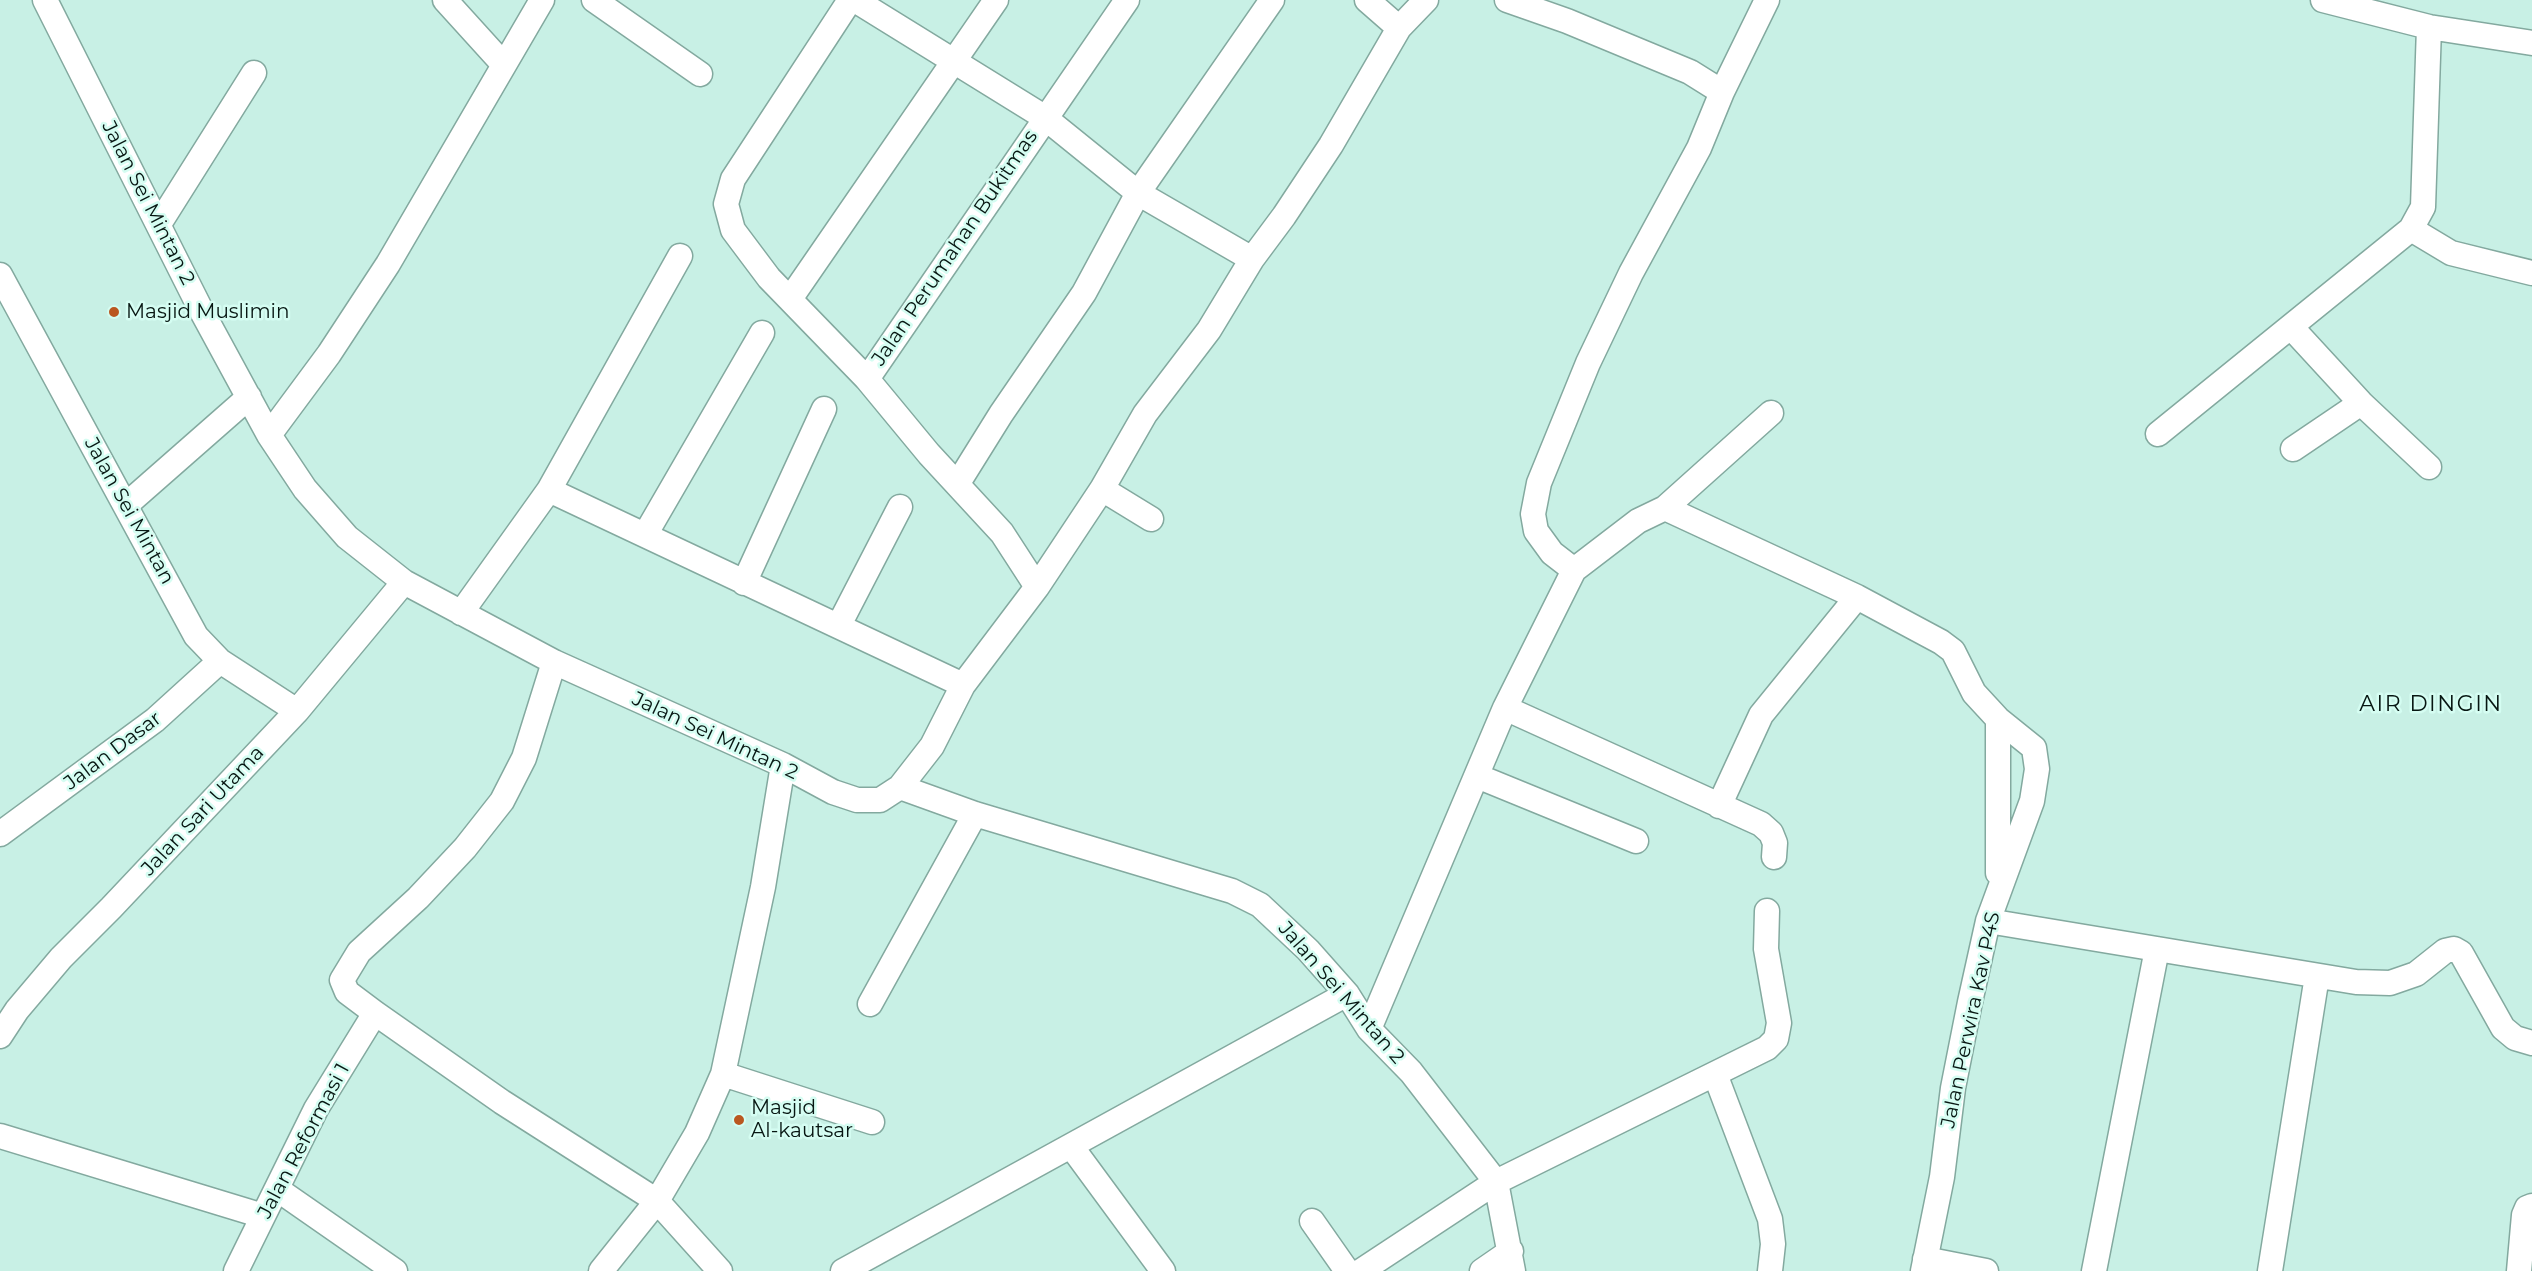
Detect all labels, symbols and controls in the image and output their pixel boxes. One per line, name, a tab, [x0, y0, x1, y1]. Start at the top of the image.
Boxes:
street label: Jalan Sei Mintan 2	[96, 117, 200, 289]
street label: Jalan Perumahan Bukitmas	[867, 126, 1043, 370]
place label: Masjid Muslimin	[126, 300, 289, 324]
marker: Masjid Muslimin	[107, 305, 121, 319]
street label: Jalan Sei Mintan	[79, 434, 179, 588]
street label: Jalan Sei Mintan 2	[628, 687, 802, 785]
district label: AIR DINGIN	[2359, 692, 2503, 718]
street label: Jalan Dasar	[60, 707, 166, 795]
street label: Jalan Sari Utama	[137, 741, 269, 881]
street label: Jalan Perwira Kav P4S	[1936, 910, 2006, 1130]
street label: Jalan Sei Mintan 2	[1273, 917, 1409, 1069]
street label: Jalan Reformasi 1	[253, 1059, 355, 1223]
place label: Masjid Al-kautsar	[751, 1096, 853, 1143]
marker: Masjid Al-kautsar	[732, 1113, 746, 1127]

